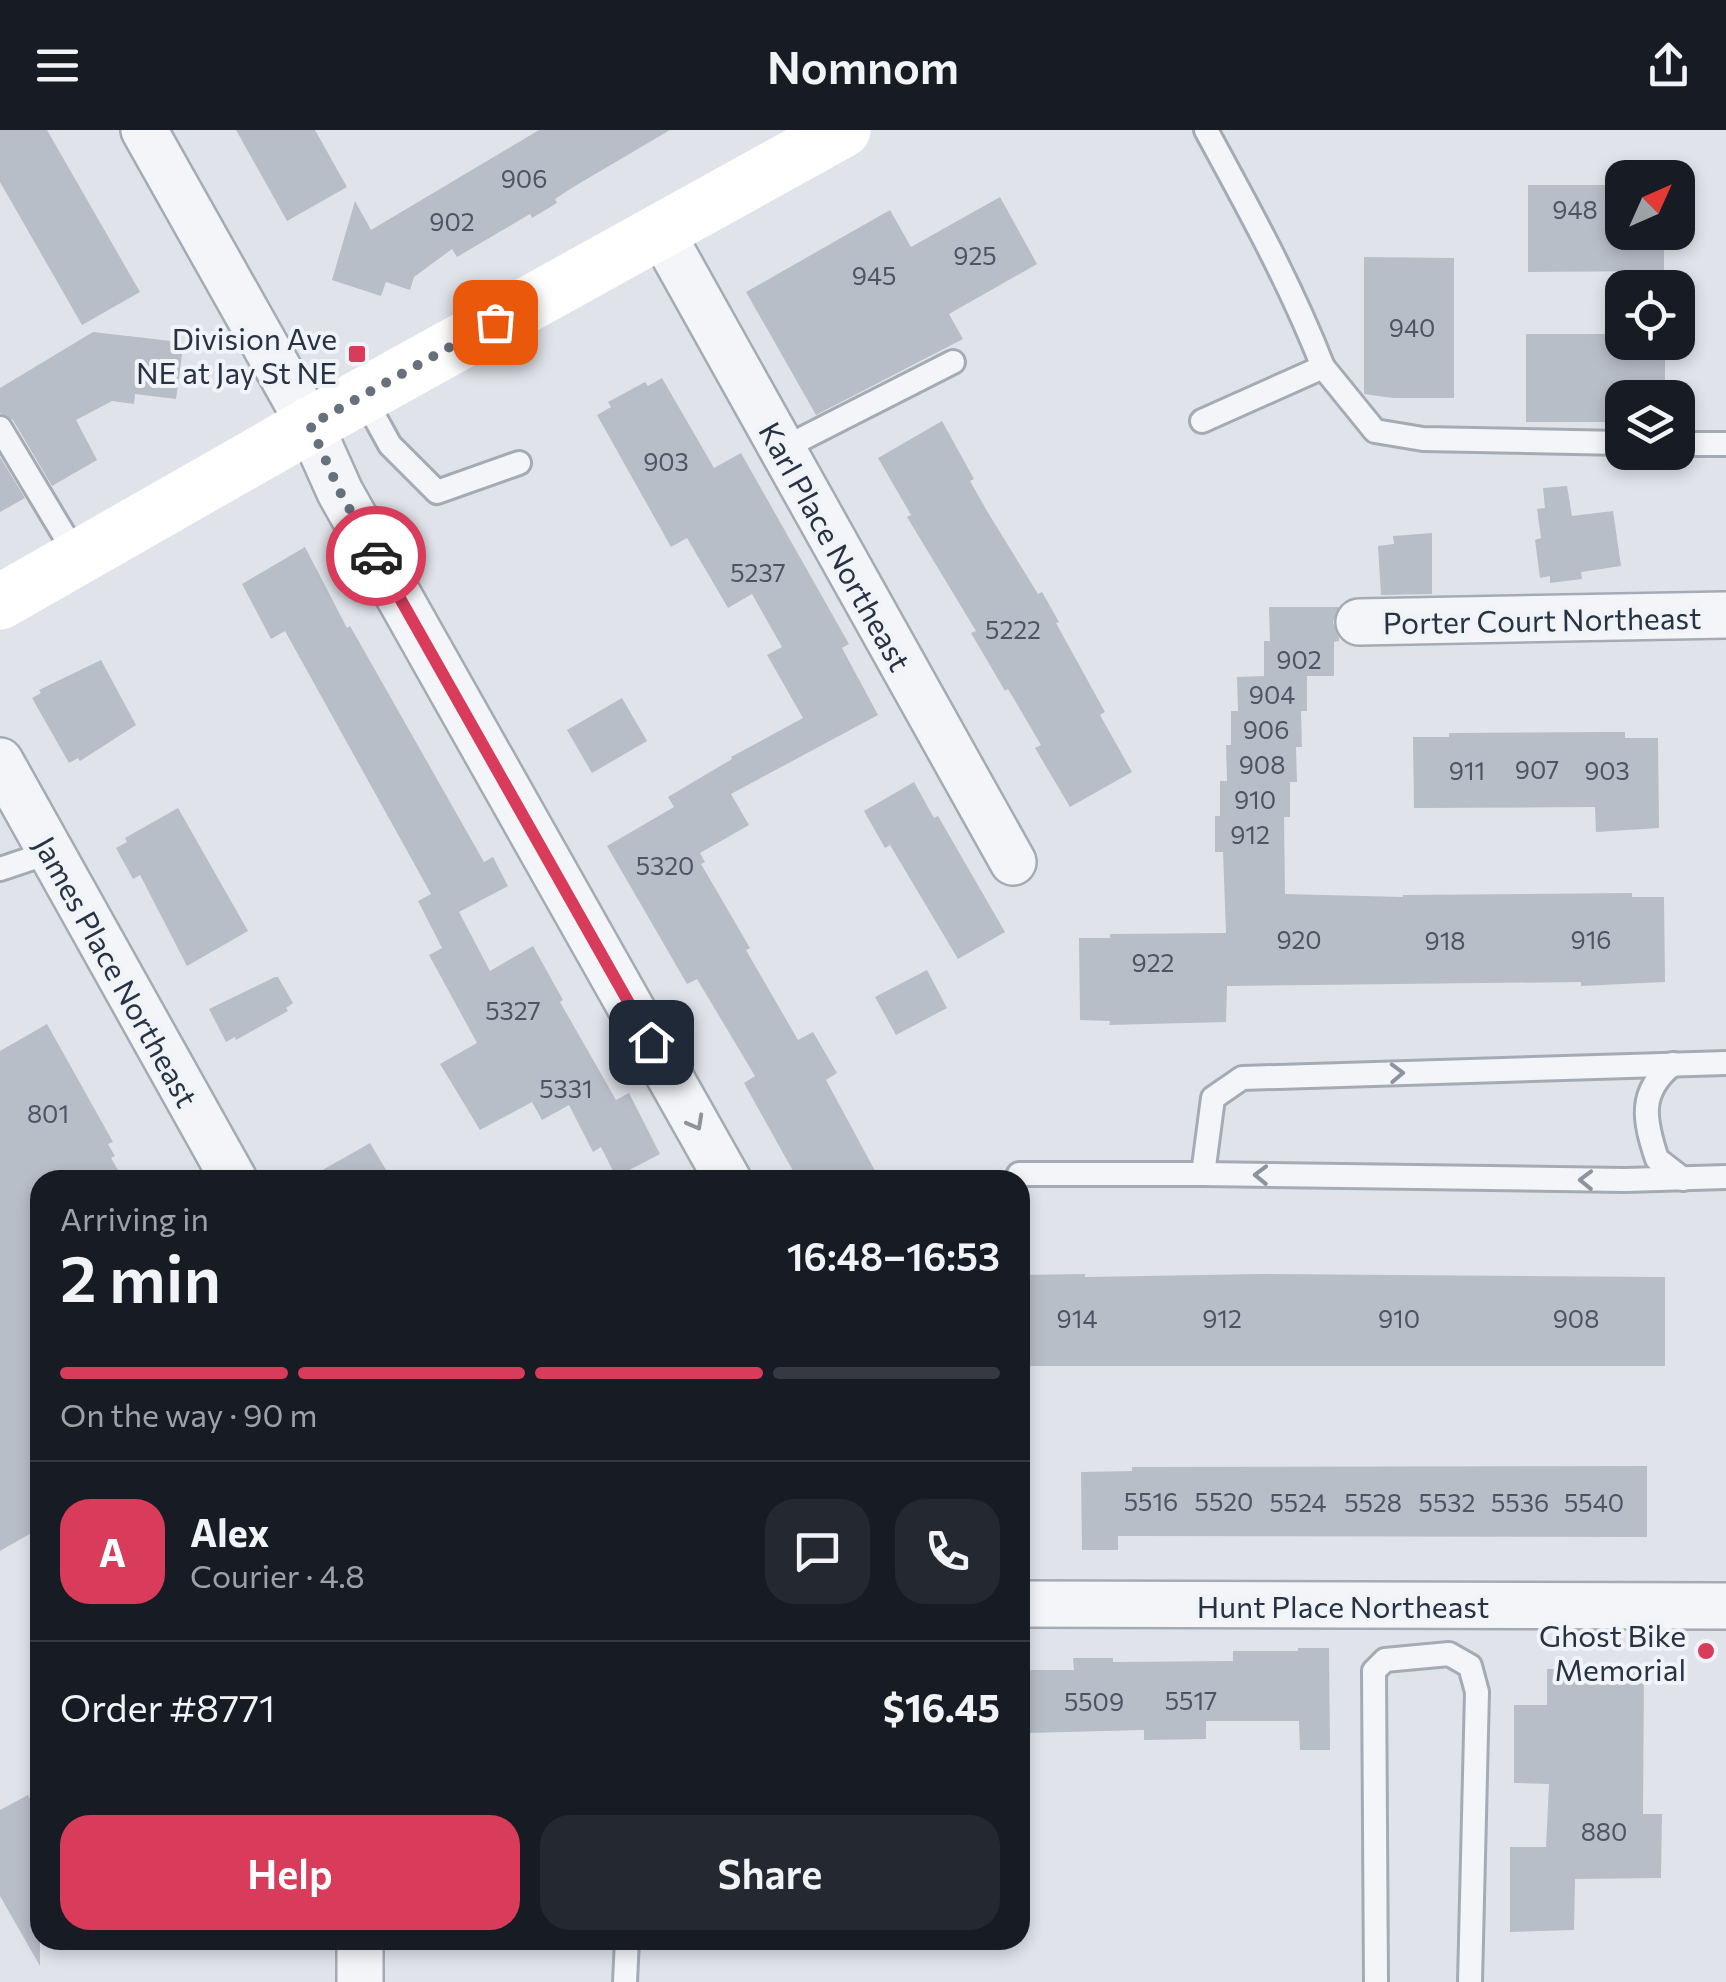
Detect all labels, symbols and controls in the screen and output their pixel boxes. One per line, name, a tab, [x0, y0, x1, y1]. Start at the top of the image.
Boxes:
icon: menu	[30, 38, 85, 93]
text: Nomnom	[767, 38, 959, 93]
icon: share	[1641, 38, 1696, 93]
north arrow	[1605, 160, 1695, 250]
map controls	[1605, 160, 1695, 470]
house number: 906	[501, 163, 547, 193]
house number: 948	[1552, 194, 1598, 224]
house number: 902	[429, 206, 475, 236]
house number: 925	[953, 240, 997, 270]
house number: 945	[852, 260, 896, 290]
button: locate	[1605, 270, 1695, 360]
pin	[453, 280, 538, 365]
icon: bag	[468, 295, 523, 350]
house number: 940	[1389, 312, 1435, 342]
place label: Division Ave NE at Jay St NE	[136, 319, 337, 390]
marker: Division Ave NE at Jay St NE	[346, 343, 368, 365]
button: layers	[1605, 380, 1695, 470]
street label: Karl Place Northeast	[752, 415, 920, 677]
house number: 903	[643, 446, 689, 476]
courier	[326, 506, 426, 606]
icon: car	[349, 529, 404, 584]
house number: 5237	[730, 557, 786, 587]
street label: Porter Court Northeast	[1382, 598, 1702, 640]
house number: 5222	[985, 614, 1041, 644]
house number: 902	[1276, 644, 1322, 674]
house number: 904	[1249, 679, 1295, 709]
house number: 906	[1243, 714, 1289, 744]
house number: 908	[1239, 749, 1285, 779]
house number: 907	[1515, 754, 1559, 784]
house number: 911	[1449, 755, 1485, 785]
house number: 903	[1584, 755, 1630, 785]
house number: 910	[1234, 784, 1276, 814]
house number: 912	[1230, 819, 1270, 849]
street label: James Place Northeast	[27, 829, 207, 1113]
house number: 5320	[636, 850, 694, 880]
house number: 920	[1276, 924, 1322, 954]
house number: 916	[1570, 924, 1612, 954]
house number: 918	[1424, 925, 1466, 955]
house number: 922	[1132, 947, 1174, 977]
house number: 5327	[485, 995, 541, 1025]
pin	[609, 1000, 694, 1085]
icon: home	[624, 1015, 679, 1070]
one-way arrow	[1390, 1063, 1406, 1084]
house number: 5331	[539, 1073, 593, 1103]
house number: 801	[27, 1098, 69, 1128]
one-way arrow	[684, 1112, 703, 1130]
one-way arrow	[1252, 1164, 1268, 1186]
one-way arrow	[1577, 1169, 1593, 1190]
text: Arriving in	[60, 1198, 209, 1238]
text: 16:48–16:53	[787, 1232, 1000, 1279]
text: 2 min	[60, 1236, 221, 1315]
house number: 914	[1057, 1303, 1097, 1333]
house number: 912	[1202, 1303, 1242, 1333]
house number: 910	[1378, 1303, 1420, 1333]
house number: 908	[1553, 1303, 1599, 1333]
text: On the way · 90 m	[60, 1394, 317, 1434]
house number: 5516	[1124, 1486, 1178, 1516]
house number: 5520	[1195, 1486, 1253, 1516]
house number: 5524	[1269, 1487, 1327, 1517]
house number: 5528	[1344, 1487, 1402, 1517]
house number: 5532	[1419, 1487, 1475, 1517]
house number: 5536	[1491, 1487, 1549, 1517]
house number: 5540	[1564, 1487, 1624, 1517]
button: chat	[765, 1499, 870, 1604]
button: phone	[895, 1499, 1000, 1604]
text: Alex	[190, 1508, 269, 1555]
text: A	[99, 1528, 126, 1575]
text: Courier · 4.8	[190, 1555, 365, 1595]
street label: Hunt Place Northeast	[1197, 1587, 1489, 1624]
place label: Ghost Bike Memorial	[1539, 1616, 1686, 1687]
marker: Ghost Bike Memorial	[1695, 1640, 1717, 1662]
text: Order #8771	[60, 1683, 275, 1730]
text: $16.45	[883, 1683, 1000, 1730]
house number: 5517	[1165, 1685, 1217, 1715]
house number: 5509	[1064, 1686, 1124, 1716]
button: Help	[60, 1815, 520, 1930]
button: Share	[540, 1815, 1000, 1930]
house number: 880	[1581, 1816, 1627, 1846]

